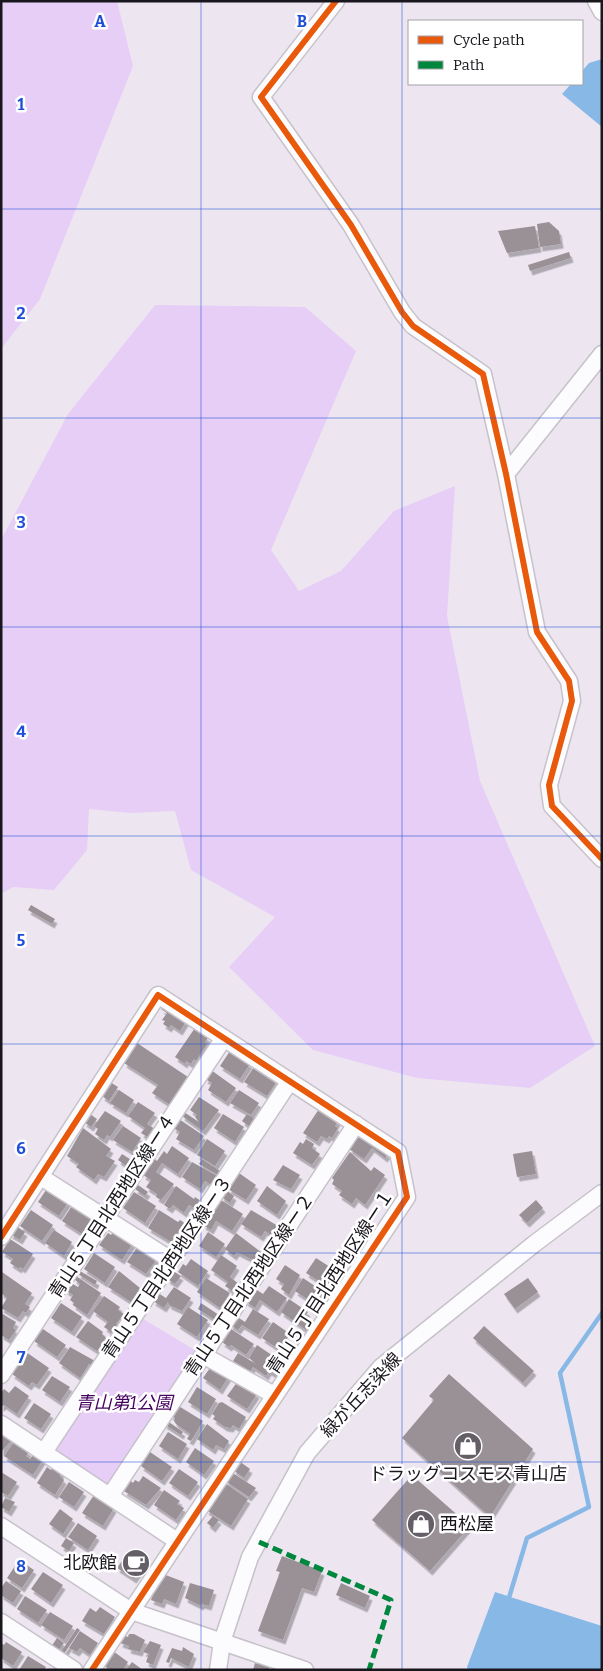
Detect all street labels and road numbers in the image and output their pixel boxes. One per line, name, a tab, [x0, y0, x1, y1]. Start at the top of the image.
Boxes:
street label: 青山５丁目北西地区線ー４	[44, 1109, 180, 1303]
street label: 青山５丁目北西地区線ー３	[97, 1171, 237, 1363]
street label: 青山５丁目北西地区線ー１	[262, 1185, 398, 1379]
street label: 青山５丁目北西地区線ー２	[179, 1189, 319, 1381]
street label: 緑が丘志染線	[316, 1348, 406, 1442]

